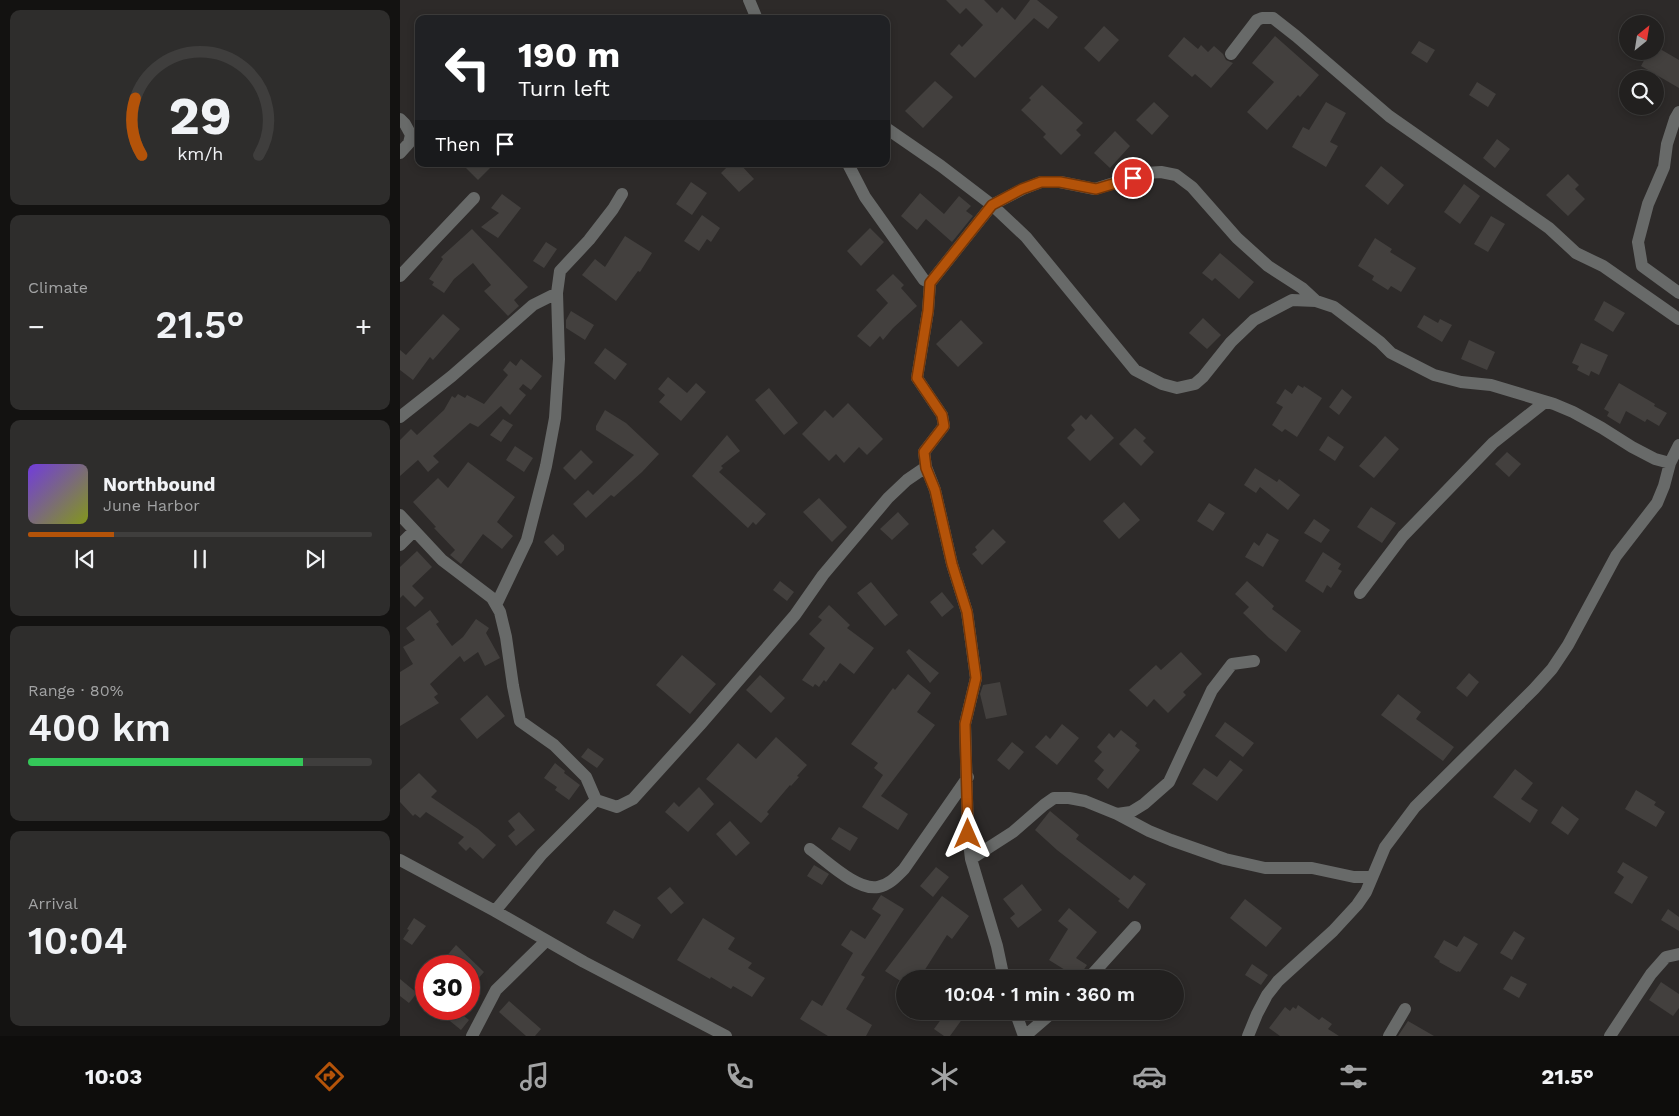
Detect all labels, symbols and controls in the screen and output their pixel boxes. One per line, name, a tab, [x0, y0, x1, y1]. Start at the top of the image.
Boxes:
north arrow	[1619, 15, 1664, 60]
map controls	[1619, 15, 1664, 115]
text: 190 m	[518, 34, 620, 76]
icon: left	[435, 35, 500, 100]
button: search	[1619, 70, 1664, 115]
text: Turn left	[518, 76, 610, 101]
text: 29	[168, 86, 232, 147]
icon: arrive	[491, 130, 519, 158]
text: Then	[435, 133, 481, 156]
text: km/h	[177, 143, 223, 164]
pin	[1112, 157, 1154, 199]
icon: arrive	[1119, 164, 1147, 192]
text: Climate	[28, 278, 88, 297]
text: 21.5°	[155, 303, 245, 347]
text: −	[28, 310, 45, 343]
text: +	[355, 310, 372, 343]
text: Northbound	[103, 473, 215, 496]
text: June Harbor	[103, 496, 200, 515]
icon: previous	[71, 545, 99, 573]
icon: pause	[186, 545, 214, 573]
icon: next	[301, 545, 329, 573]
text: Range · 80%	[28, 681, 123, 700]
text: 400 km	[28, 706, 171, 750]
position arrow	[941, 807, 993, 859]
text: Arrival	[28, 894, 78, 913]
text: 10:04	[28, 919, 128, 963]
speed limit sign: 30	[415, 955, 480, 1020]
text: 10:04 · 1 min · 360 m	[945, 983, 1135, 1006]
icon: directions	[312, 1059, 347, 1094]
icon: music	[517, 1059, 552, 1094]
icon: phone	[722, 1059, 757, 1094]
icon: climate	[927, 1059, 962, 1094]
icon: car	[1132, 1059, 1167, 1094]
icon: filters	[1336, 1059, 1371, 1094]
text: 10:03	[85, 1064, 142, 1089]
text: 21.5°	[1541, 1064, 1594, 1089]

